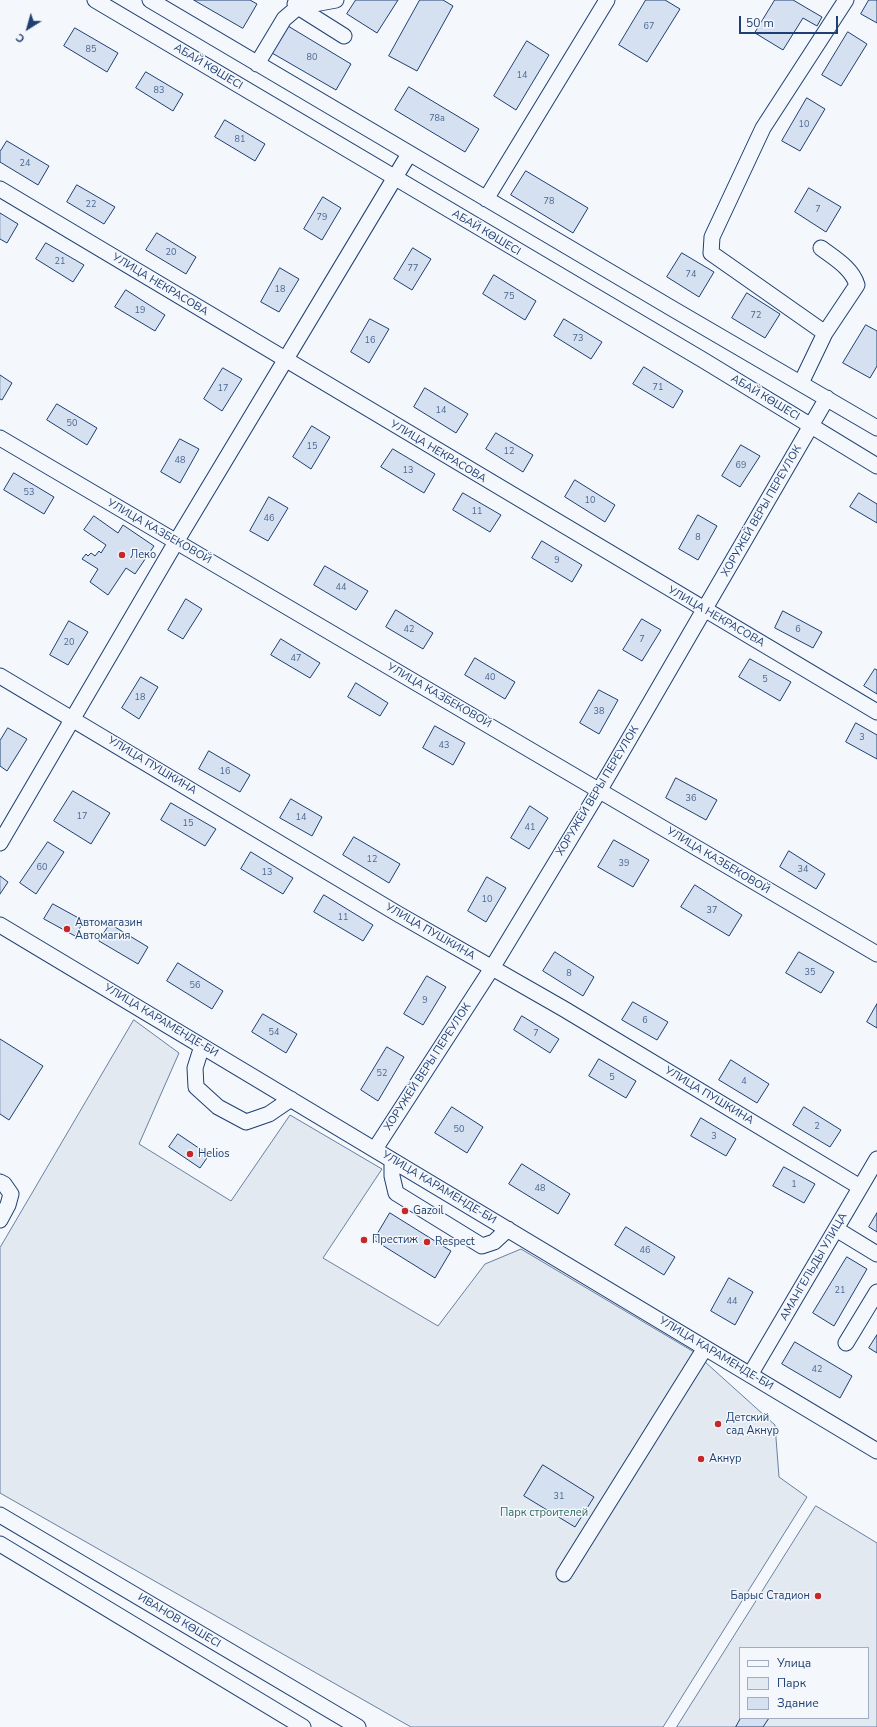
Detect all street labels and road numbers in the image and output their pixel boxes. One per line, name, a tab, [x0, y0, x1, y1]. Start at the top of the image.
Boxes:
street label: АБАЙ КӨШЕСІ	[171, 41, 245, 93]
street label: АБАЙ КӨШЕСІ	[449, 207, 523, 259]
street label: УЛИЦА НЕКРАСОВА	[110, 251, 210, 319]
street label: АБАЙ КӨШЕСІ	[728, 372, 802, 424]
street label: УЛИЦА НЕКРАСОВА	[388, 418, 488, 486]
street label: ХОРУЖЕЙ ВЕРЫ ПЕРЕУЛОК	[719, 443, 805, 579]
street label: УЛИЦА КАЗБЕКОВОЙ	[105, 497, 213, 567]
street label: УЛИЦА НЕКРАСОВА	[665, 584, 767, 650]
street label: УЛИЦА КАЗБЕКОВОЙ	[385, 661, 493, 731]
street label: ХОРУЖЕЙ ВЕРЫ ПЕРЕУЛОК	[554, 724, 642, 858]
street label: УЛИЦА ПУШКИНА	[105, 734, 199, 798]
street label: УЛИЦА КАЗБЕКОВОЙ	[664, 825, 772, 897]
street label: УЛИЦА ПУШКИНА	[383, 901, 477, 963]
street label: УЛИЦА КАРАМЕНДЕ-БИ	[101, 982, 221, 1060]
street label: ХОРУЖЕЙ ВЕРЫ ПЕРЕУЛОК	[382, 1001, 474, 1133]
street label: УЛИЦА ПУШКИНА	[662, 1064, 756, 1128]
street label: УЛИЦА КАРАМЕНДЕ-БИ	[379, 1149, 499, 1227]
street label: АМАНГЕЛЬДЫ УЛИЦА	[778, 1211, 850, 1323]
street label: УЛИЦА КАРАМЕНДЕ-БИ	[656, 1315, 776, 1393]
street label: ИВАНОВ КӨШЕСІ	[135, 1591, 223, 1651]

